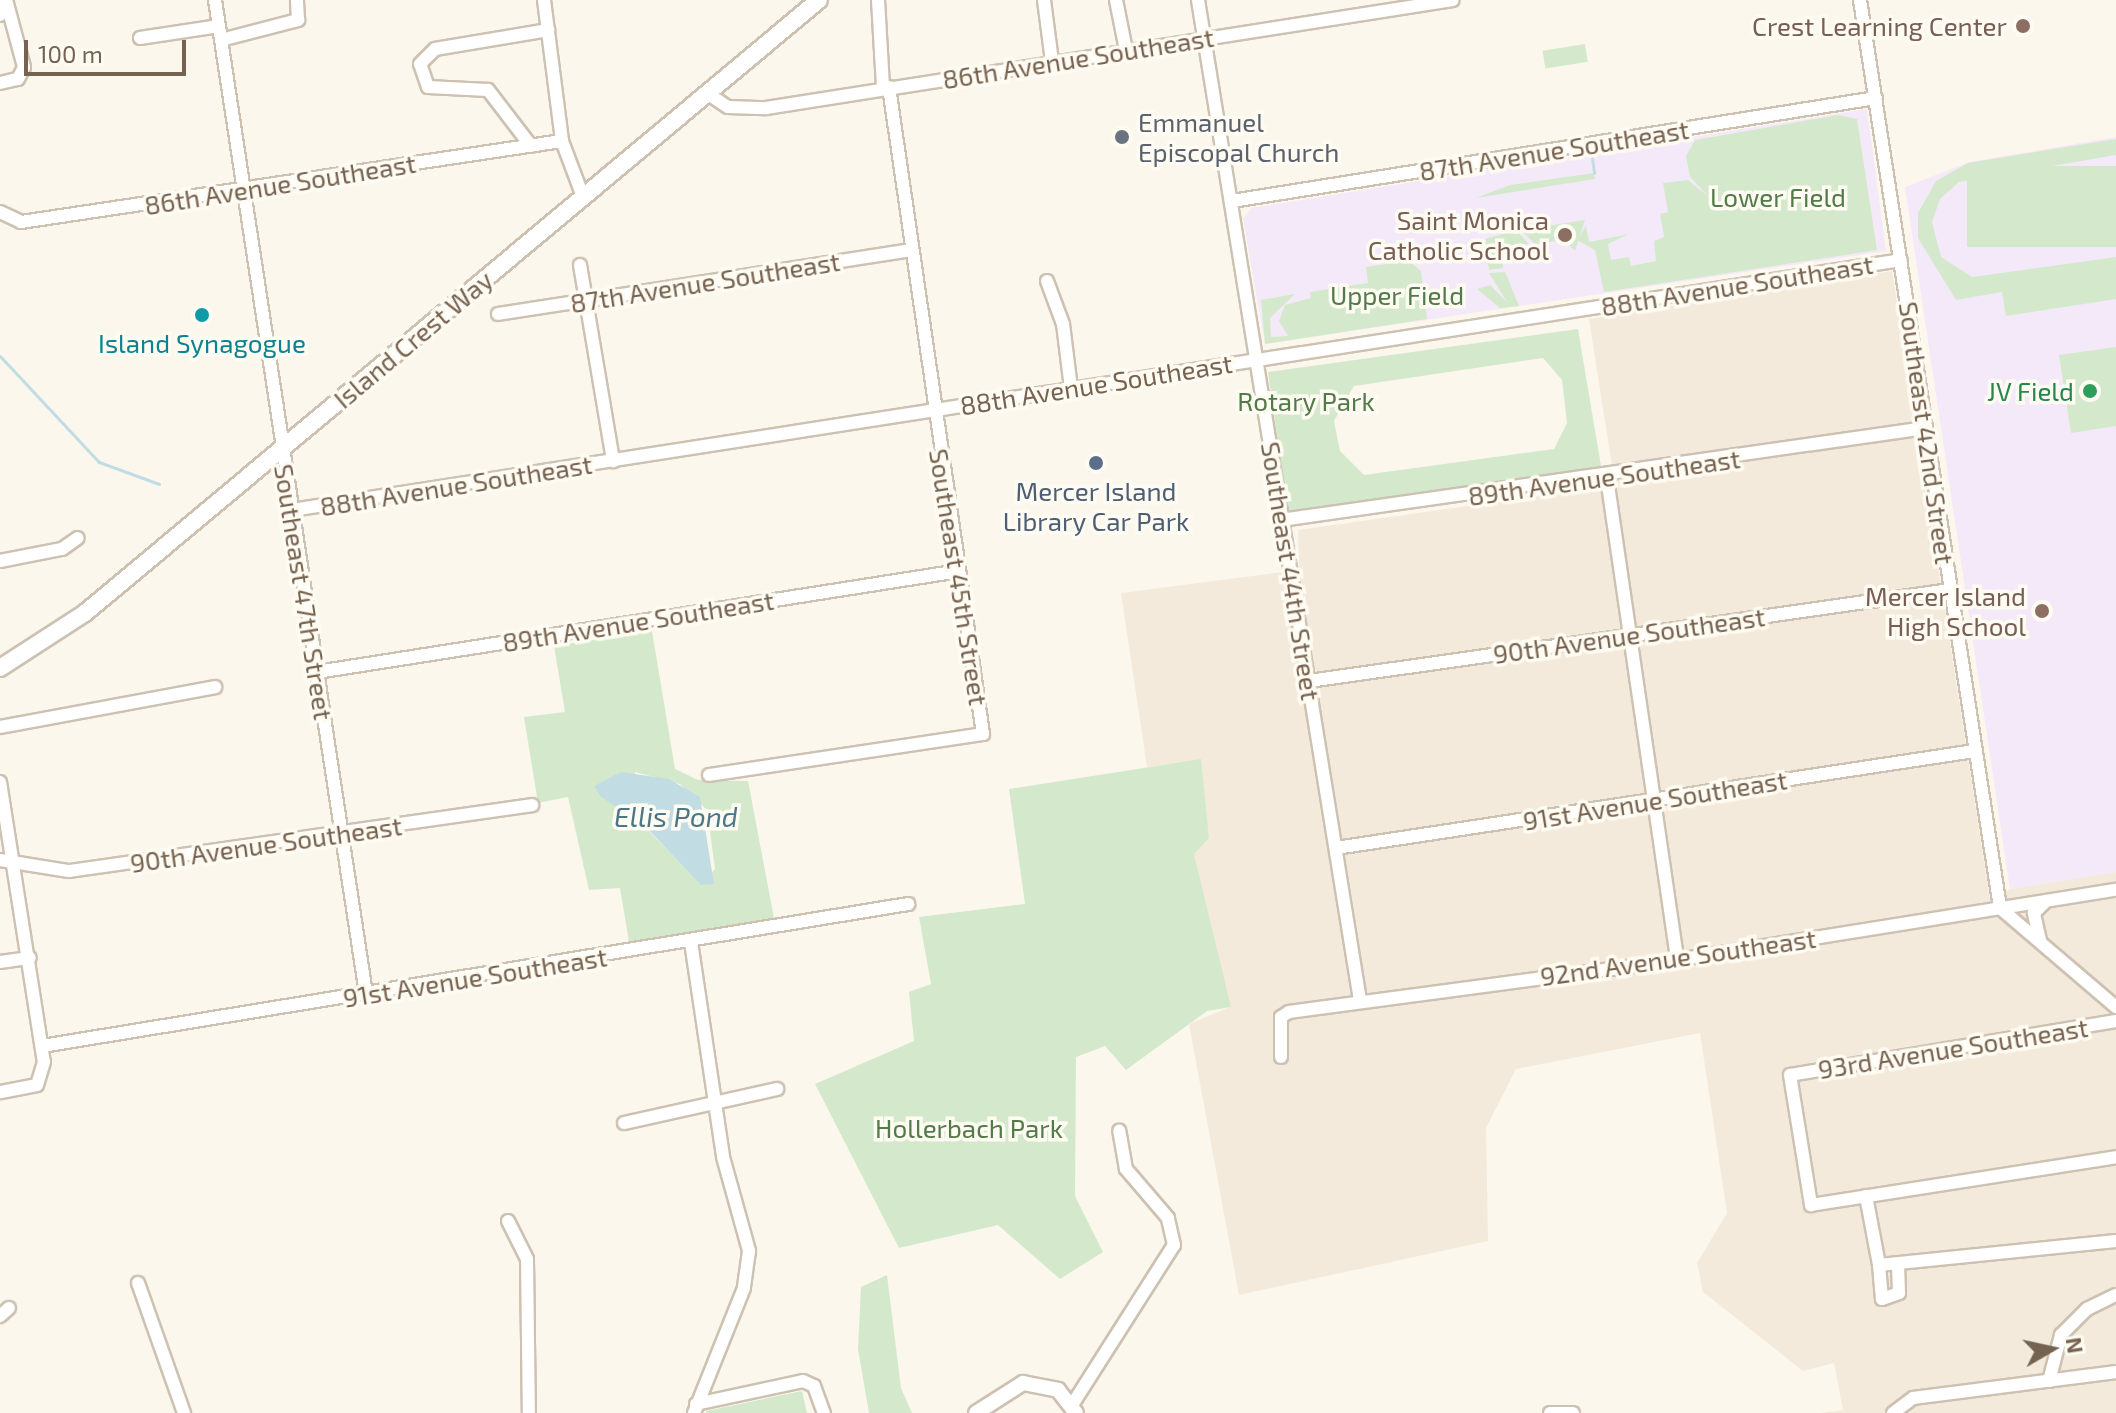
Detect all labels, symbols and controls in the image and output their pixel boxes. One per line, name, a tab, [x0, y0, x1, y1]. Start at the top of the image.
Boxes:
place label: Crest Learning Center	[1752, 10, 2007, 42]
marker: Crest Learning Center	[2014, 17, 2032, 35]
street label: 86th Avenue Southeast	[940, 21, 1216, 95]
scale bar	[28, 24, 190, 74]
text: 100 m	[38, 39, 103, 68]
place label: Emmanuel Episcopal Church	[1138, 106, 1340, 168]
street label: 87th Avenue Southeast	[1417, 113, 1691, 187]
marker: Emmanuel Episcopal Church	[1113, 128, 1131, 146]
street label: 86th Avenue Southeast	[142, 147, 418, 221]
park label: Lower Field	[1710, 181, 1846, 213]
place label: Saint Monica Catholic School	[1368, 204, 1549, 266]
marker: Saint Monica Catholic School	[1556, 226, 1574, 244]
street label: 87th Avenue Southeast	[568, 245, 842, 319]
street label: 88th Avenue Southeast	[1598, 248, 1876, 322]
street label: Island Crest Way	[327, 263, 499, 415]
park label: Upper Field	[1330, 279, 1464, 311]
street label: Southeast 42nd Street	[1893, 300, 1961, 566]
marker: Island Synagogue	[193, 306, 211, 324]
place label: Island Synagogue	[98, 327, 306, 359]
street label: 88th Avenue Southeast	[957, 347, 1235, 421]
place label: JV Field	[1986, 375, 2074, 407]
marker: JV Field	[2081, 382, 2099, 400]
park label: Rotary Park	[1237, 385, 1375, 417]
street label: Southeast 44th Street	[1255, 439, 1327, 703]
street label: 89th Avenue Southeast	[1466, 442, 1742, 512]
street label: Southeast 45th Street	[923, 446, 995, 708]
street label: 88th Avenue Southeast	[317, 448, 595, 522]
marker: Mercer Island Library Car Park	[1087, 454, 1105, 472]
street label: Southeast 47th Street	[268, 462, 340, 722]
place label: Mercer Island Library Car Park	[1002, 475, 1190, 536]
place label: Mercer Island High School	[1864, 580, 2026, 642]
street label: 89th Avenue Southeast	[500, 584, 776, 658]
street label: 90th Avenue Southeast	[1491, 600, 1767, 670]
marker: Mercer Island High School	[2033, 602, 2051, 620]
street label: 91st Avenue Southeast	[1520, 764, 1790, 836]
water label: Ellis Pond	[614, 799, 738, 833]
street label: 90th Avenue Southeast	[128, 809, 404, 879]
street label: 92nd Avenue Southeast	[1538, 922, 1818, 992]
street label: 91st Avenue Southeast	[340, 941, 610, 1013]
street label: 93rd Avenue Southeast	[1815, 1011, 2091, 1085]
park label: Hollerbach Park	[875, 1112, 1063, 1144]
north arrow	[2012, 1309, 2092, 1389]
text: N	[2062, 1335, 2090, 1355]

